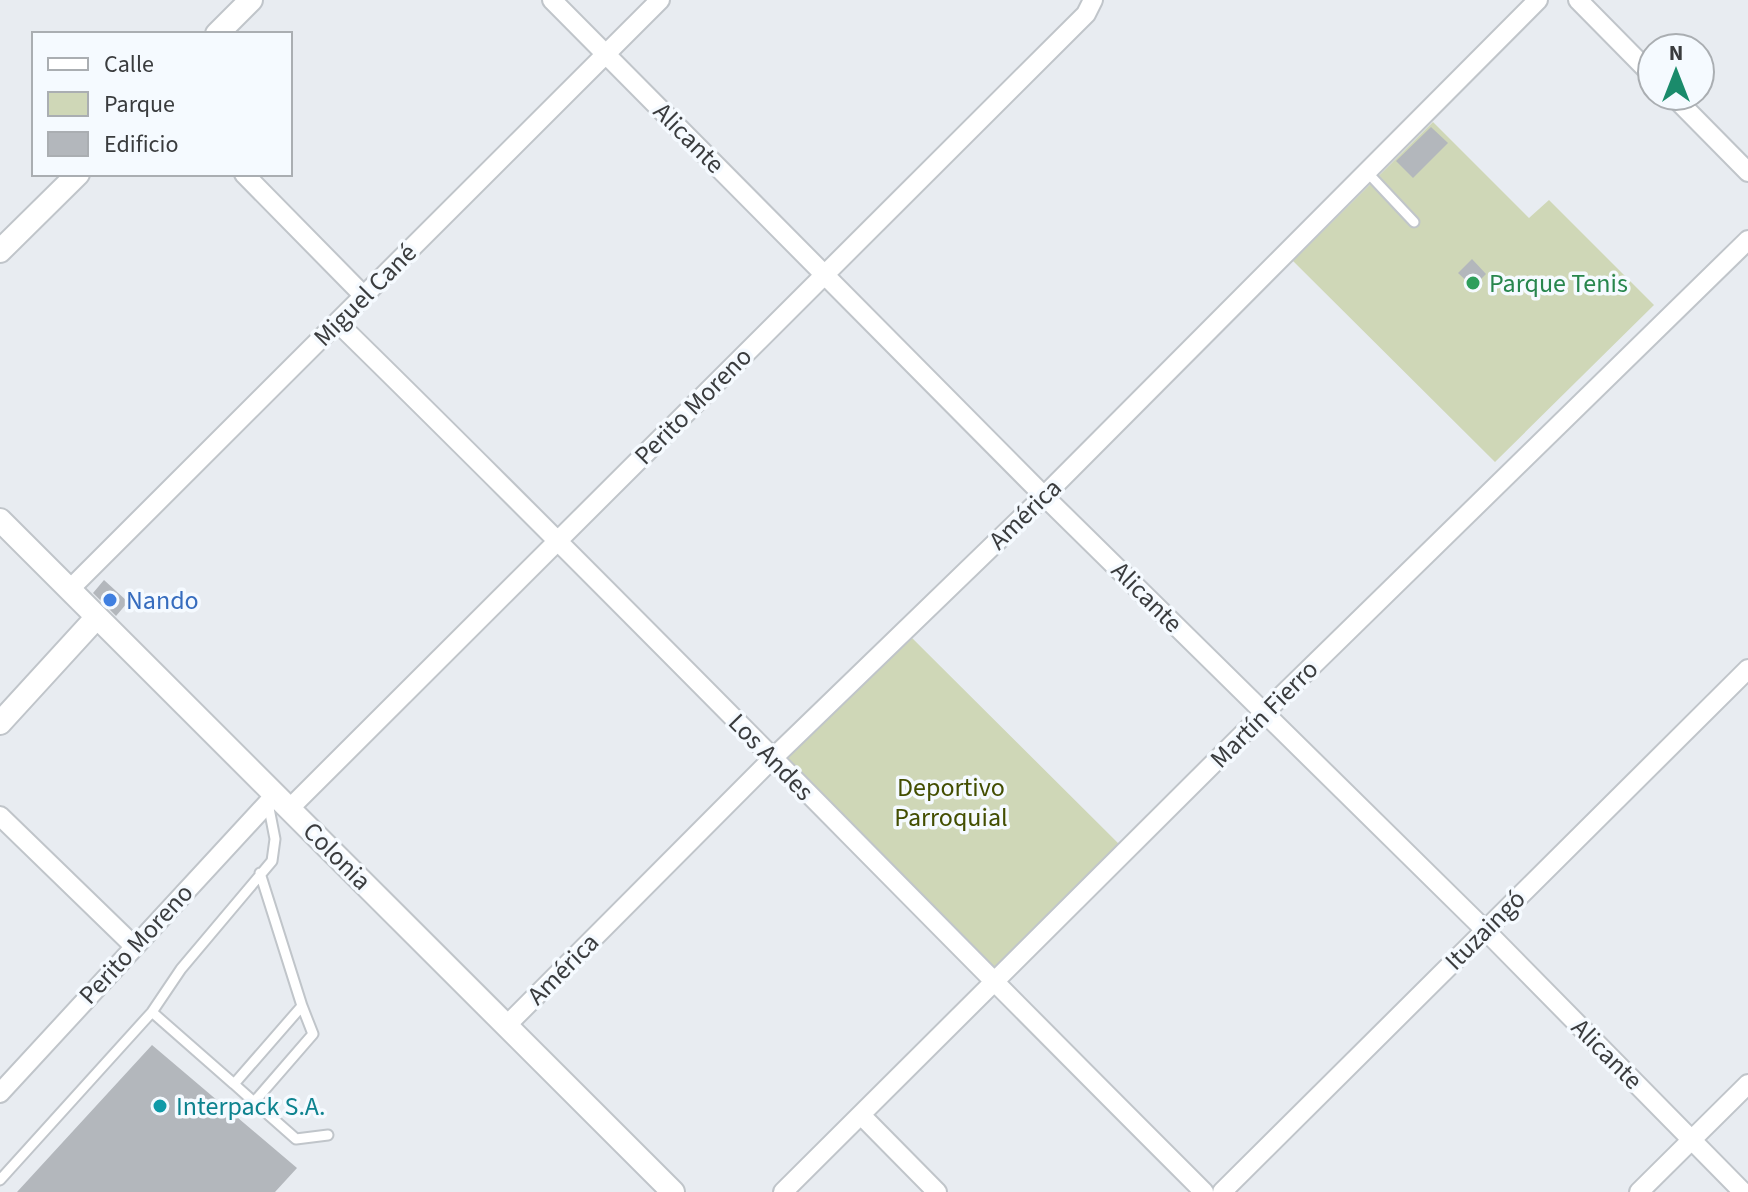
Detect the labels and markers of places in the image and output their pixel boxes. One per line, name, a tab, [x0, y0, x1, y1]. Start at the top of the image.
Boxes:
place label: Parque Tenis	[1489, 265, 1628, 302]
marker: Parque Tenis	[1464, 274, 1482, 292]
place label: Nando	[126, 582, 199, 619]
marker: Nando	[101, 591, 119, 609]
place label: Interpack S.A.	[176, 1088, 325, 1125]
marker: Interpack S.A.	[151, 1097, 169, 1115]

